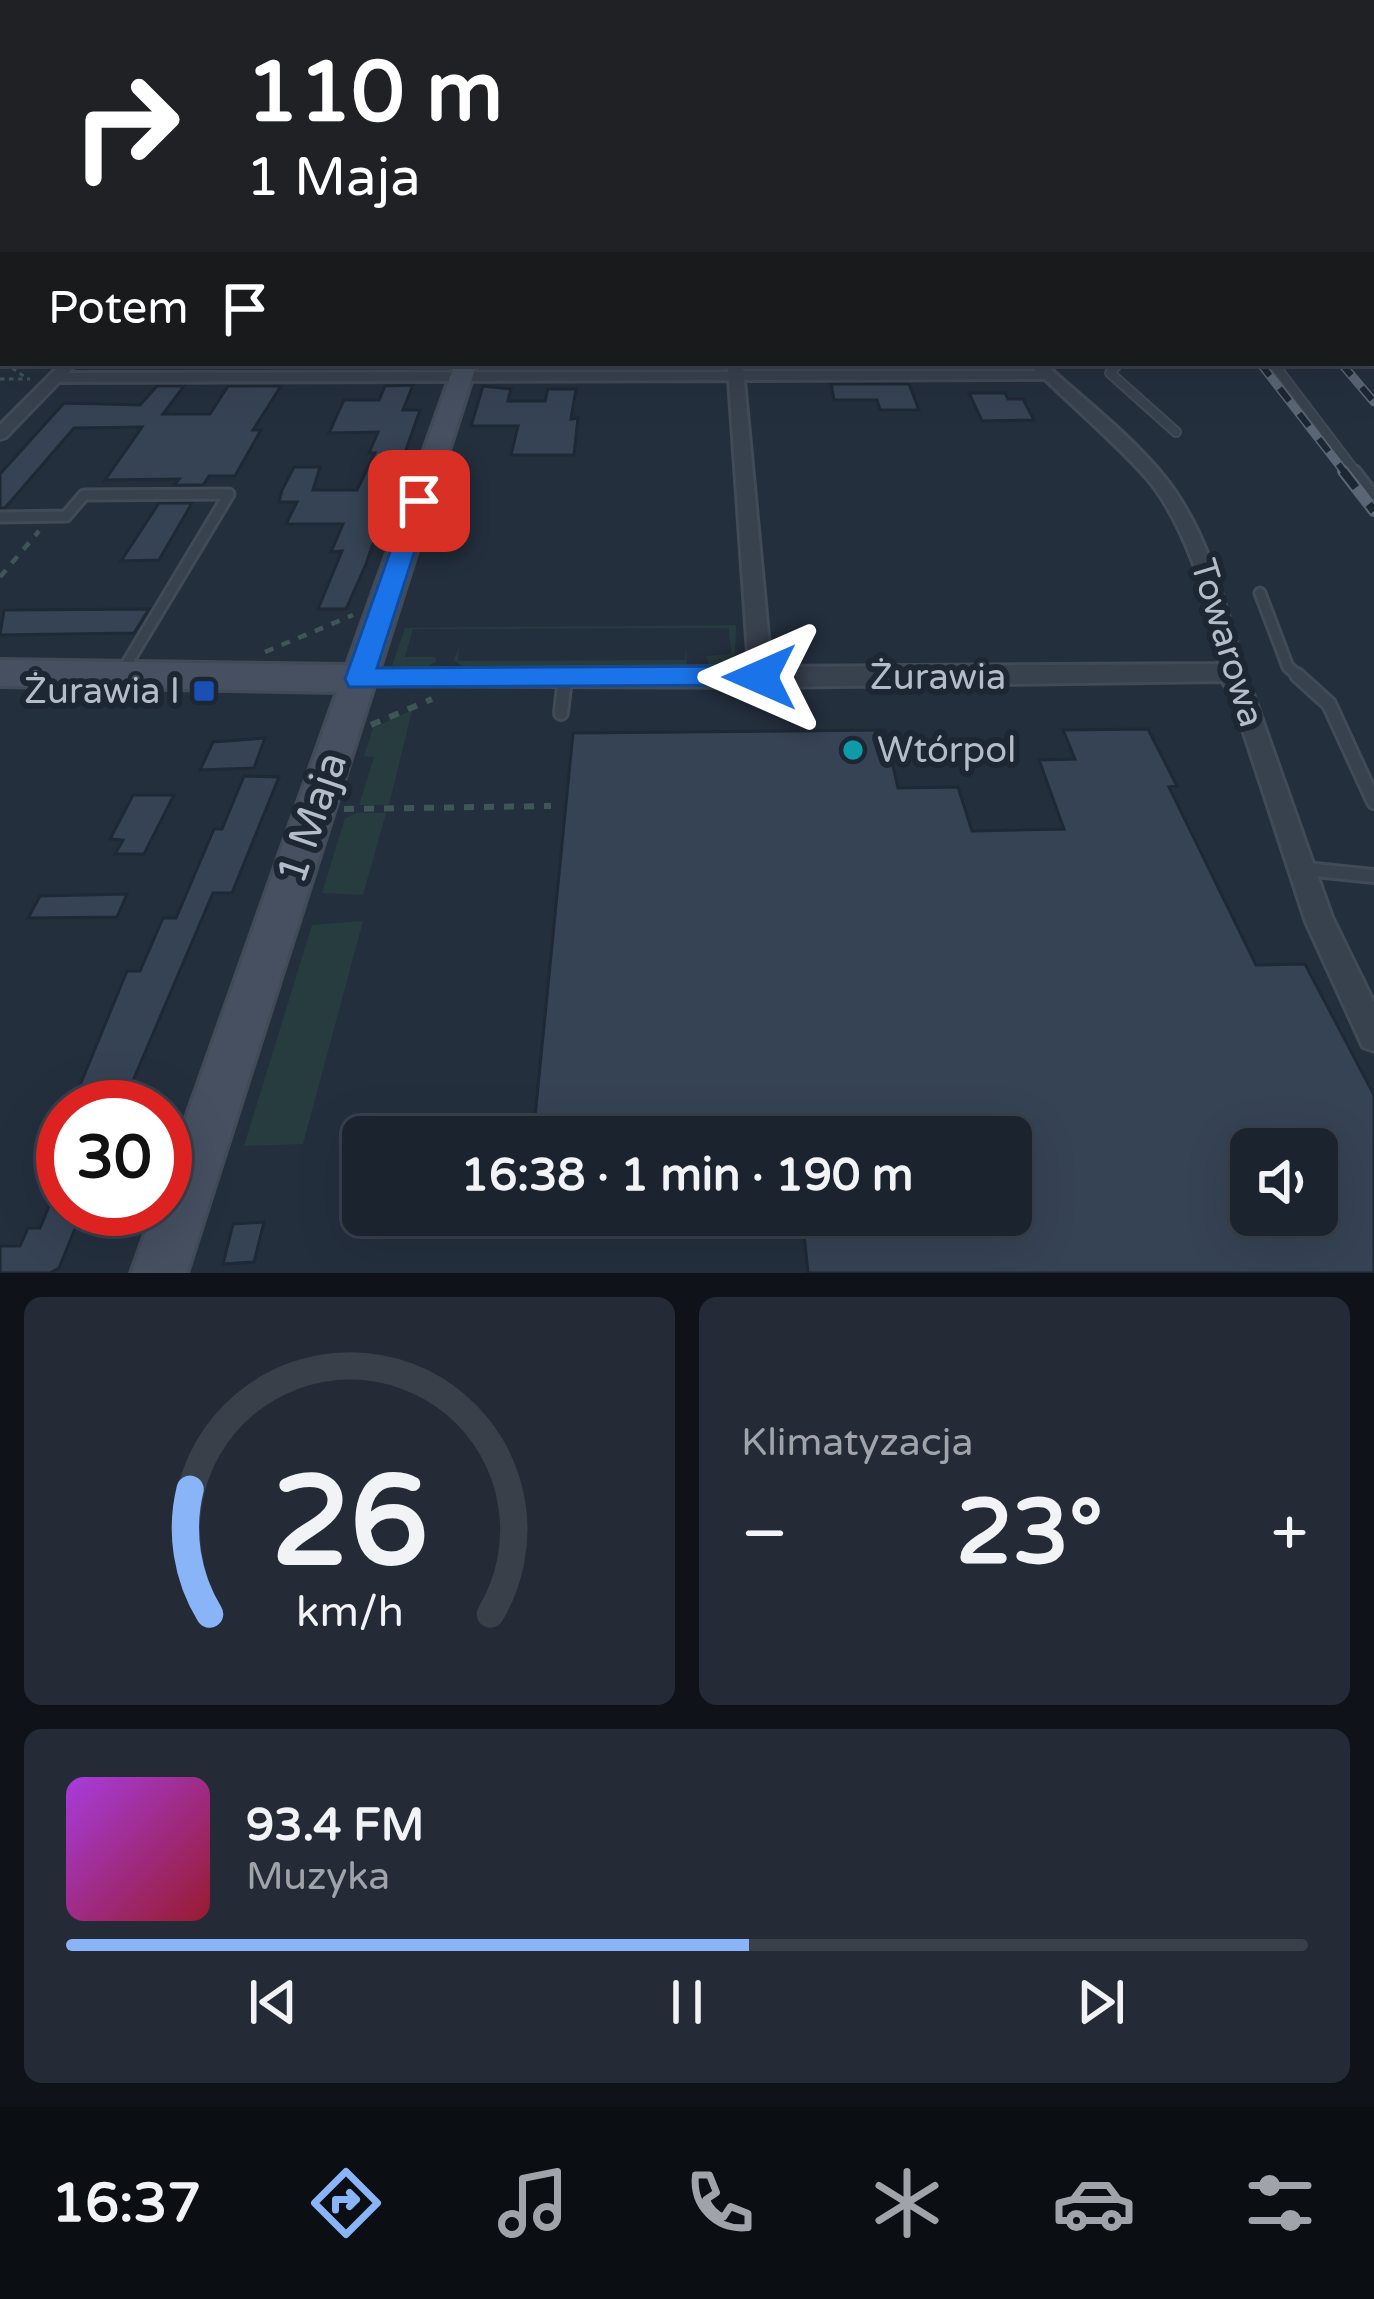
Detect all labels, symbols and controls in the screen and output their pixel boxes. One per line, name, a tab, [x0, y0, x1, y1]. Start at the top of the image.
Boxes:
text: 110 m	[246, 43, 503, 144]
icon: right	[48, 48, 204, 204]
text: 1 Maja	[246, 145, 421, 210]
icon: arrive	[212, 276, 278, 342]
text: Potem	[48, 282, 188, 336]
pin	[368, 450, 470, 552]
icon: arrive	[386, 468, 452, 534]
street label: Towarowa	[1181, 554, 1273, 732]
position arrow	[697, 614, 823, 740]
street label: Żurawia	[870, 656, 1006, 699]
place label: Żurawia I	[24, 670, 180, 713]
marker: Żurawia I	[191, 678, 217, 704]
place label: Wtórpol	[877, 729, 1016, 772]
marker: Wtórpol	[840, 737, 866, 763]
street label: 1 Maja	[266, 746, 358, 890]
speed limit sign: 30	[36, 1080, 192, 1236]
map controls	[1230, 1128, 1338, 1236]
button: sound	[1230, 1128, 1338, 1236]
text: 16:38 · 1 min · 190 m	[461, 1149, 913, 1203]
text: Klimatyzacja	[741, 1419, 973, 1466]
text: 26	[271, 1448, 428, 1599]
text: 23°	[956, 1479, 1103, 1588]
text: −	[741, 1494, 788, 1574]
text: +	[1271, 1494, 1308, 1574]
text: km/h	[296, 1587, 403, 1638]
text: 93.4 FM	[246, 1799, 424, 1853]
text: Muzyka	[246, 1853, 390, 1900]
icon: previous	[240, 1969, 306, 2035]
icon: pause	[654, 1969, 720, 2035]
icon: next	[1068, 1969, 1134, 2035]
icon: directions	[304, 2161, 388, 2245]
icon: music	[491, 2161, 575, 2245]
icon: phone	[678, 2161, 762, 2245]
icon: climate	[865, 2161, 949, 2245]
icon: car	[1052, 2161, 1136, 2245]
icon: filters	[1238, 2161, 1322, 2245]
text: 16:37	[51, 2171, 201, 2236]

